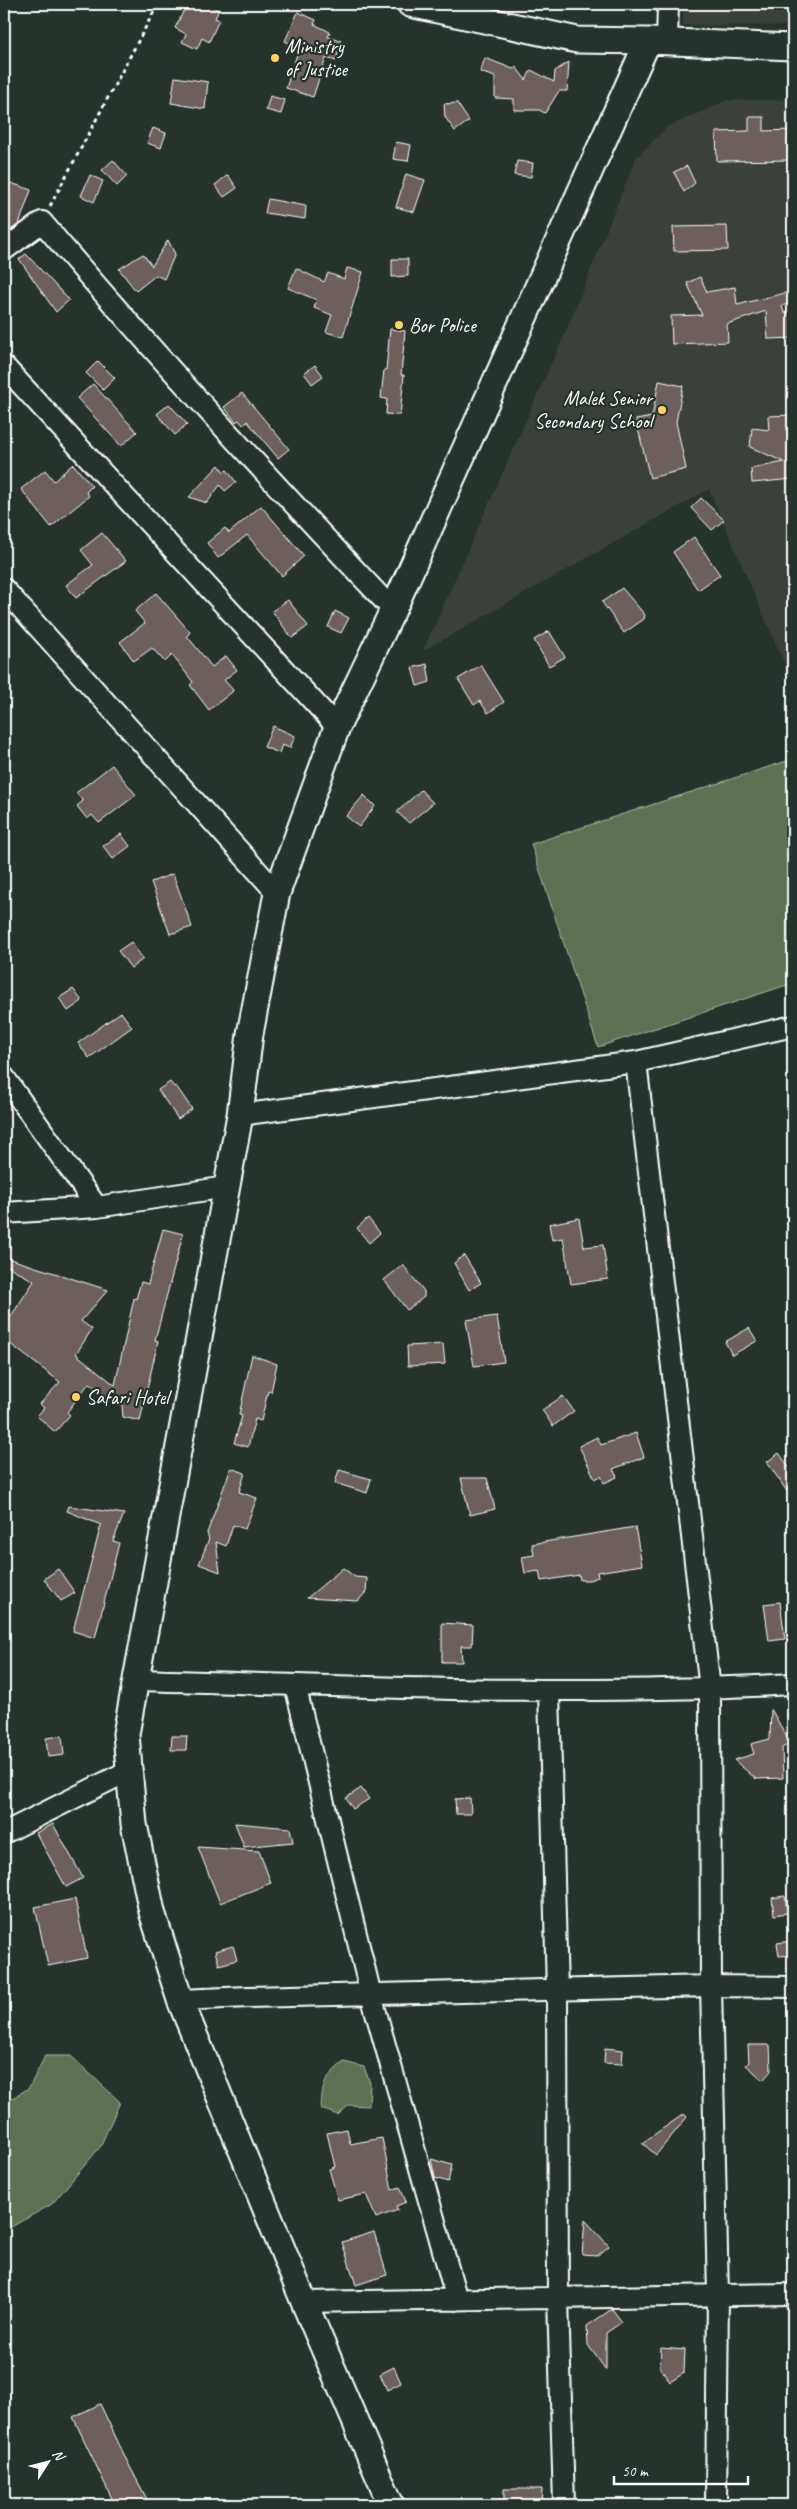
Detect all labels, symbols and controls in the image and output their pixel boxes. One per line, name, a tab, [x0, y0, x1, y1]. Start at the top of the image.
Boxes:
place label: Ministry of Justice	[285, 34, 349, 82]
marker: Ministry of Justice	[269, 52, 281, 64]
place label: Bor Police	[409, 313, 477, 338]
marker: Bor Police	[393, 319, 405, 331]
place label: Malek Senior Secondary School	[534, 386, 656, 434]
marker: Malek Senior Secondary School	[656, 404, 668, 416]
place label: Safari Hotel	[86, 1385, 172, 1410]
marker: Safari Hotel	[70, 1391, 82, 1403]
north arrow	[22, 2436, 72, 2486]
text: N	[49, 2446, 69, 2465]
scale bar	[614, 2454, 748, 2486]
text: 50 m	[622, 2462, 649, 2481]

